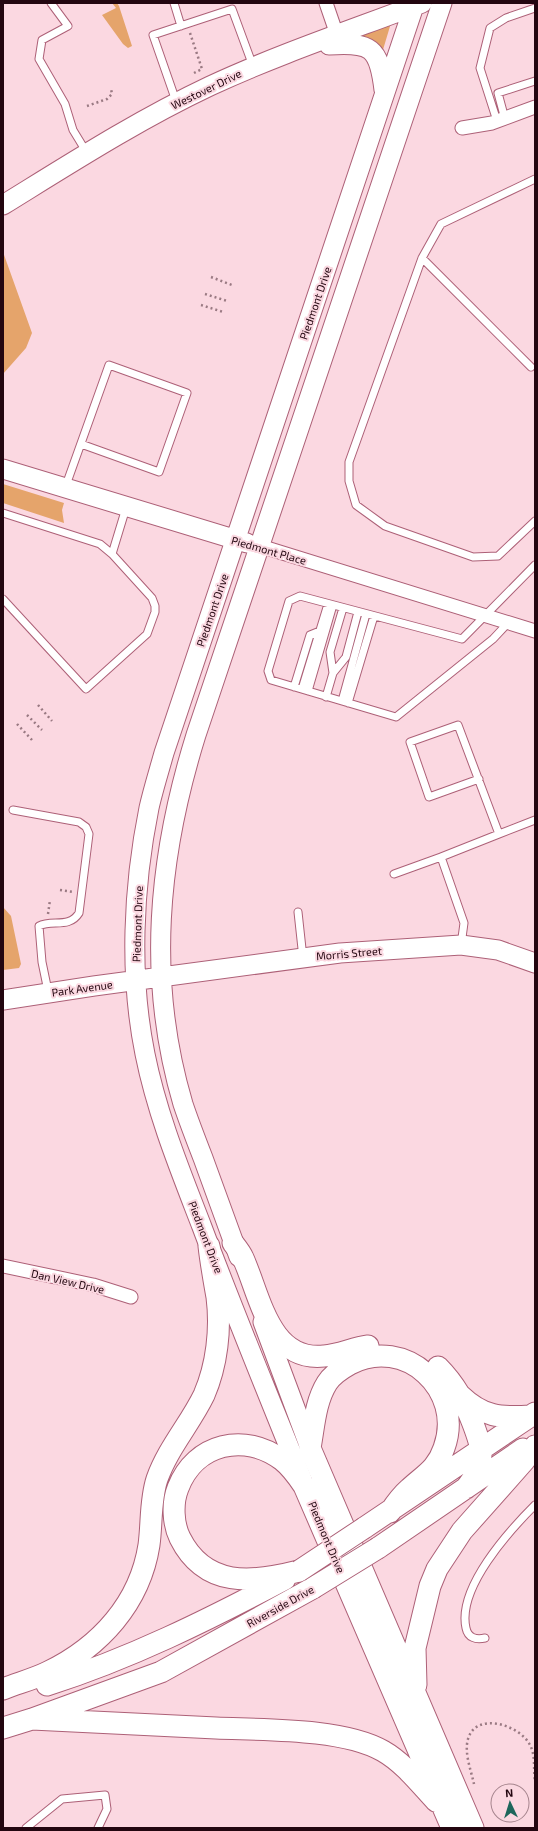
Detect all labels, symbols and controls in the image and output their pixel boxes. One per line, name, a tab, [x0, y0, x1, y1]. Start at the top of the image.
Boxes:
street label: Westover Drive	[169, 66, 243, 112]
street label: Piedmont Drive	[296, 265, 334, 341]
street label: Piedmont Place	[230, 533, 308, 567]
street label: Piedmont Drive	[193, 572, 231, 648]
street label: Piedmont Drive	[129, 885, 145, 962]
street label: Morris Street	[316, 944, 382, 962]
street label: Park Avenue	[51, 977, 113, 999]
street label: Piedmont Drive	[186, 1199, 226, 1275]
street label: Dan View Drive	[30, 1266, 106, 1296]
street label: Piedmont Drive	[306, 1499, 348, 1575]
street label: Riverside Drive	[244, 1582, 316, 1630]
north arrow	[490, 1783, 530, 1823]
text: N	[505, 1786, 514, 1799]

